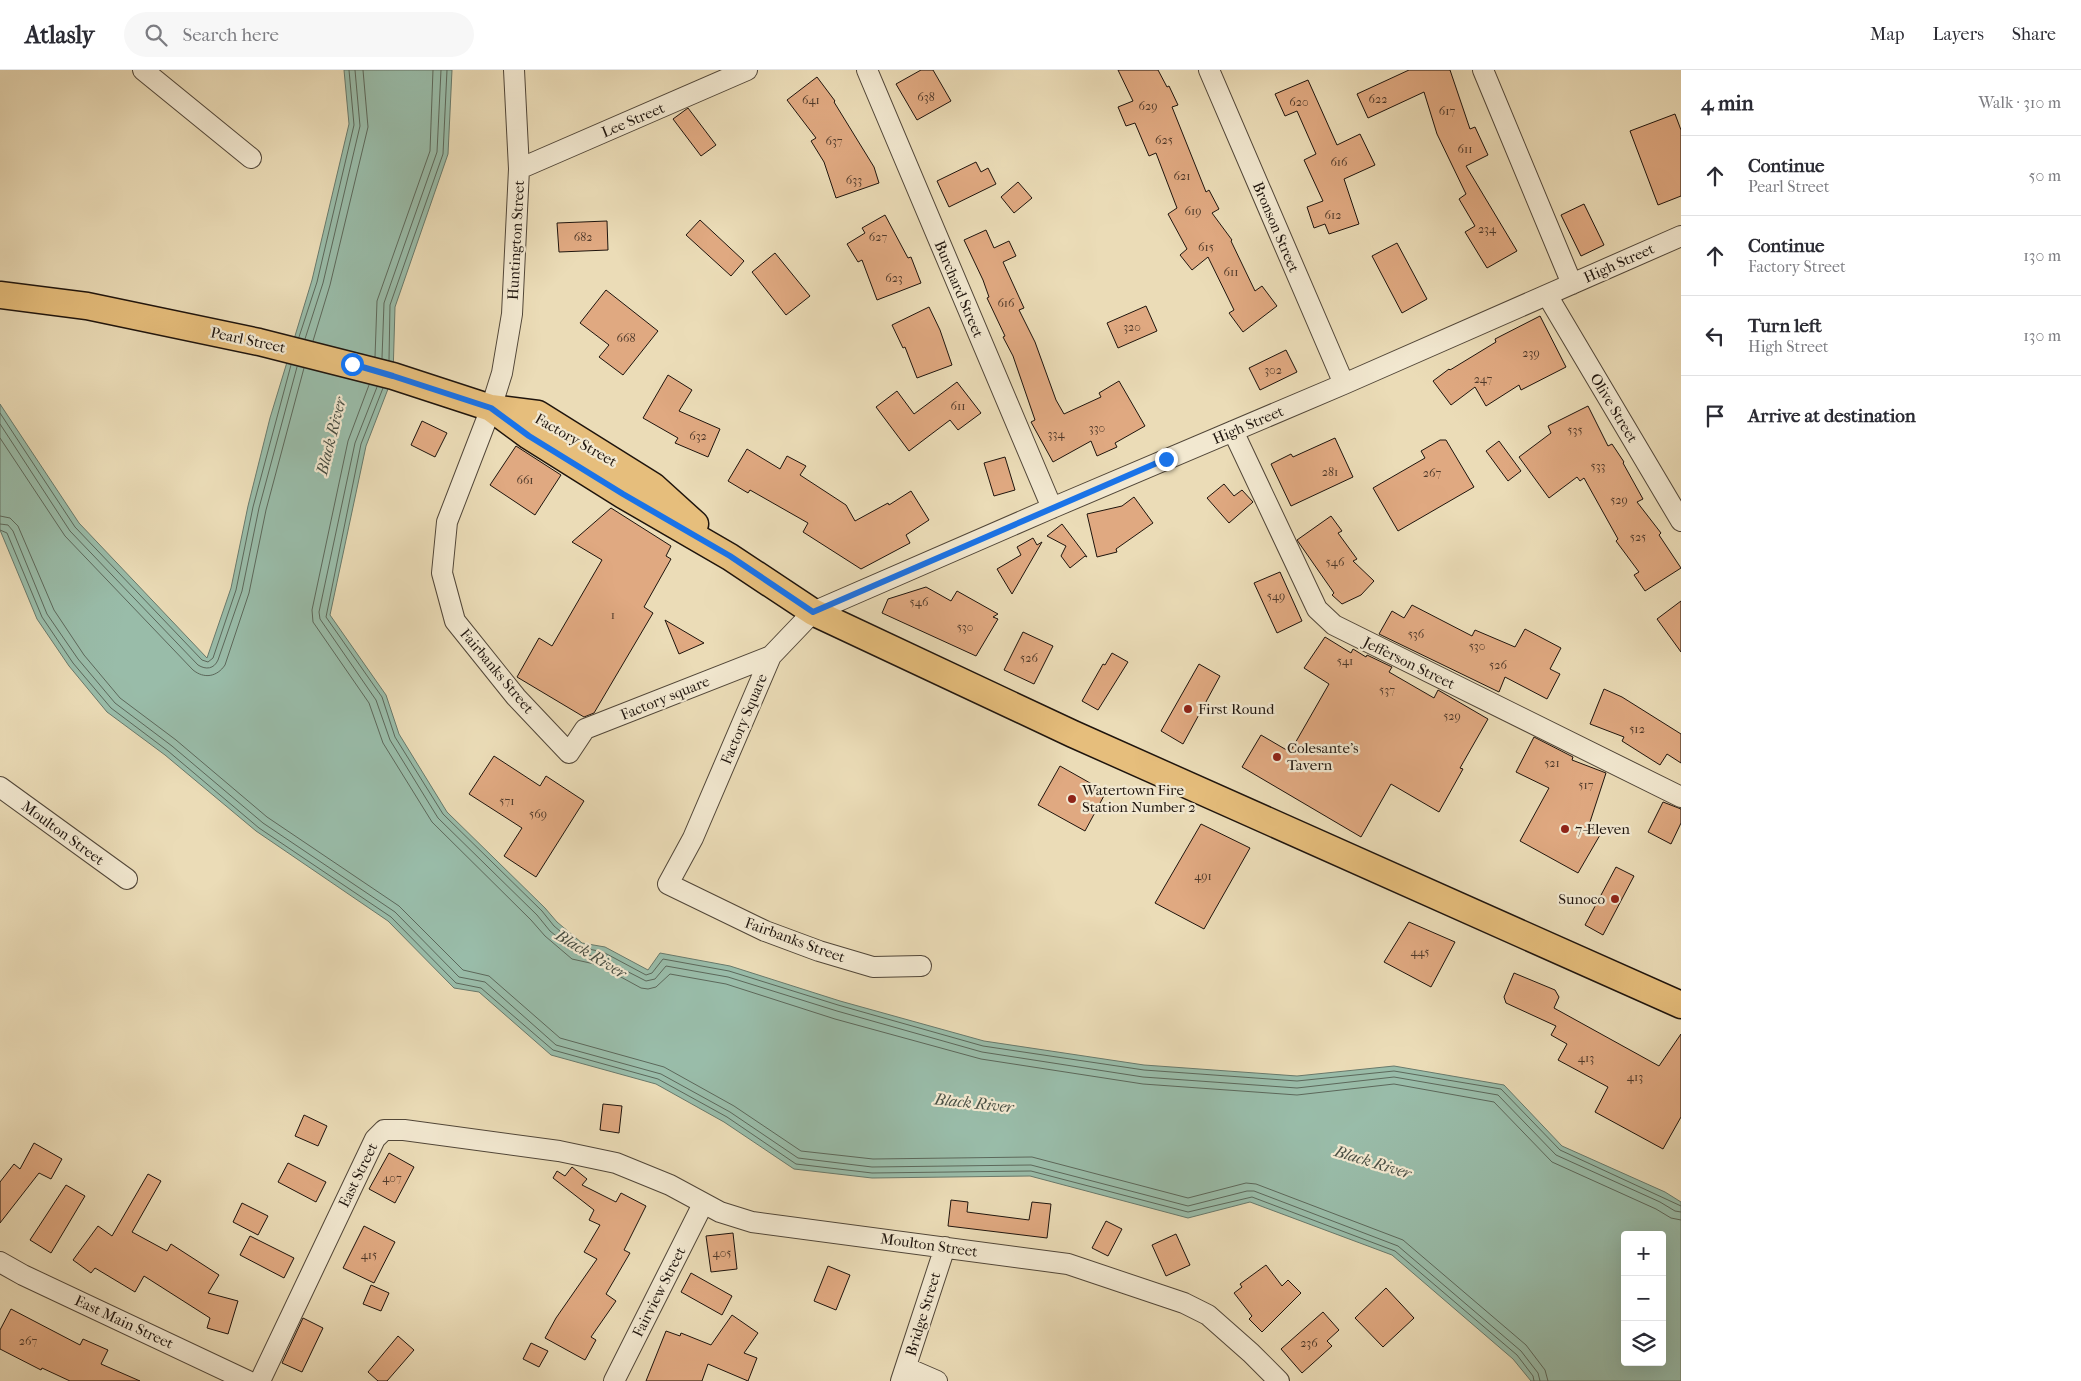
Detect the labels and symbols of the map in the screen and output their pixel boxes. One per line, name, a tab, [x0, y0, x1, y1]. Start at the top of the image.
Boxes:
house number: 638	[917, 90, 935, 104]
house number: 622	[1369, 92, 1387, 106]
house number: 641	[802, 93, 820, 107]
house number: 620	[1289, 95, 1309, 109]
street label: Lee Street	[599, 98, 668, 141]
house number: 629	[1139, 99, 1157, 113]
house number: 617	[1439, 104, 1455, 118]
house number: 625	[1155, 133, 1173, 147]
house number: 637	[825, 134, 843, 148]
house number: 611	[1458, 142, 1473, 156]
house number: 616	[1330, 155, 1348, 169]
house number: 621	[1174, 169, 1190, 183]
house number: 633	[846, 173, 862, 187]
street label: Huntington Street	[504, 179, 528, 300]
street label: Bronson Street	[1249, 179, 1303, 276]
house number: 619	[1184, 204, 1202, 218]
house number: 612	[1325, 208, 1341, 222]
house number: 234	[1478, 222, 1497, 236]
house number: 682	[574, 230, 592, 244]
house number: 627	[869, 230, 887, 244]
street label: Burchard Street	[930, 238, 988, 341]
street label: High Street	[1581, 239, 1658, 287]
house number: 615	[1198, 240, 1214, 254]
house number: 611	[1224, 265, 1239, 279]
house number: 623	[885, 271, 903, 285]
house number: 616	[997, 296, 1015, 310]
house number: 320	[1123, 320, 1141, 334]
street label: Pearl Street	[209, 323, 288, 357]
house number: 668	[616, 331, 636, 345]
house number: 239	[1522, 346, 1540, 360]
route start	[341, 353, 364, 376]
house number: 302	[1264, 363, 1282, 377]
street label: Olive Street	[1586, 370, 1642, 446]
house number: 247	[1474, 372, 1493, 386]
water label: Black River	[312, 394, 350, 478]
house number: 611	[951, 399, 966, 413]
street label: High Street	[1210, 402, 1287, 448]
street label: Factory Street	[532, 409, 621, 471]
house number: 330	[1089, 421, 1105, 435]
house number: 535	[1567, 423, 1583, 437]
house number: 334	[1048, 427, 1065, 441]
house number: 632	[689, 429, 707, 443]
route end	[1155, 448, 1178, 471]
house number: 533	[1590, 459, 1606, 473]
house number: 281	[1322, 465, 1338, 479]
house number: 267	[1423, 466, 1441, 480]
house number: 661	[516, 473, 534, 487]
house number: 529	[1610, 493, 1628, 507]
house number: 525	[1630, 530, 1646, 544]
house number: 546	[1326, 555, 1345, 569]
house number: 549	[1267, 589, 1285, 603]
house number: 546	[910, 595, 929, 609]
house number: 1	[611, 608, 615, 622]
house number: 530	[957, 620, 973, 634]
street label: Fairbanks Street	[456, 625, 538, 718]
house number: 536	[1408, 627, 1425, 641]
street label: Jefferson Street	[1359, 633, 1458, 693]
house number: 530	[1469, 639, 1485, 653]
house number: 526	[1020, 651, 1038, 665]
house number: 541	[1337, 654, 1353, 668]
house number: 526	[1489, 658, 1507, 672]
street label: Factory Square	[717, 670, 771, 767]
street label: Factory square	[618, 672, 713, 724]
house number: 537	[1379, 683, 1395, 697]
place label: First Round	[1198, 700, 1275, 718]
marker: First Round	[1182, 703, 1194, 715]
house number: 529	[1443, 709, 1461, 723]
house number: 512	[1629, 722, 1645, 736]
place label: Colesante's Tavern	[1287, 739, 1359, 774]
marker: Colesante's Tavern	[1271, 751, 1283, 763]
house number: 521	[1544, 756, 1560, 770]
house number: 517	[1578, 778, 1594, 792]
place label: Watertown Fire Station Number 2	[1081, 781, 1196, 816]
marker: Watertown Fire Station Number 2	[1066, 793, 1078, 805]
house number: 571	[499, 794, 515, 808]
street label: Moulton Street	[18, 797, 108, 869]
house number: 569	[529, 807, 547, 821]
place label: 7-Eleven	[1575, 820, 1630, 838]
marker: 7-Eleven	[1559, 823, 1571, 835]
house number: 491	[1194, 869, 1212, 883]
place label: Sunoco	[1558, 890, 1605, 908]
marker: Sunoco	[1609, 893, 1621, 905]
street label: Fairbanks Street	[742, 914, 848, 967]
water label: Black River	[551, 925, 631, 983]
house number: 445	[1410, 945, 1430, 959]
house number: 413	[1578, 1051, 1594, 1065]
house number: 413	[1627, 1070, 1643, 1084]
water label: Black River	[933, 1089, 1016, 1117]
street label: East Street	[335, 1139, 382, 1210]
water label: Black River	[1331, 1141, 1415, 1183]
house number: 407	[382, 1171, 402, 1185]
street label: Moulton Street	[879, 1229, 979, 1261]
street label: Fairview Street	[629, 1243, 690, 1340]
house number: 405	[713, 1246, 731, 1260]
house number: 415	[361, 1248, 377, 1262]
street label: Bridge Street	[902, 1269, 944, 1358]
street label: East Main Street	[72, 1291, 177, 1353]
house number: 267	[19, 1334, 37, 1348]
house number: 236	[1300, 1336, 1318, 1350]

